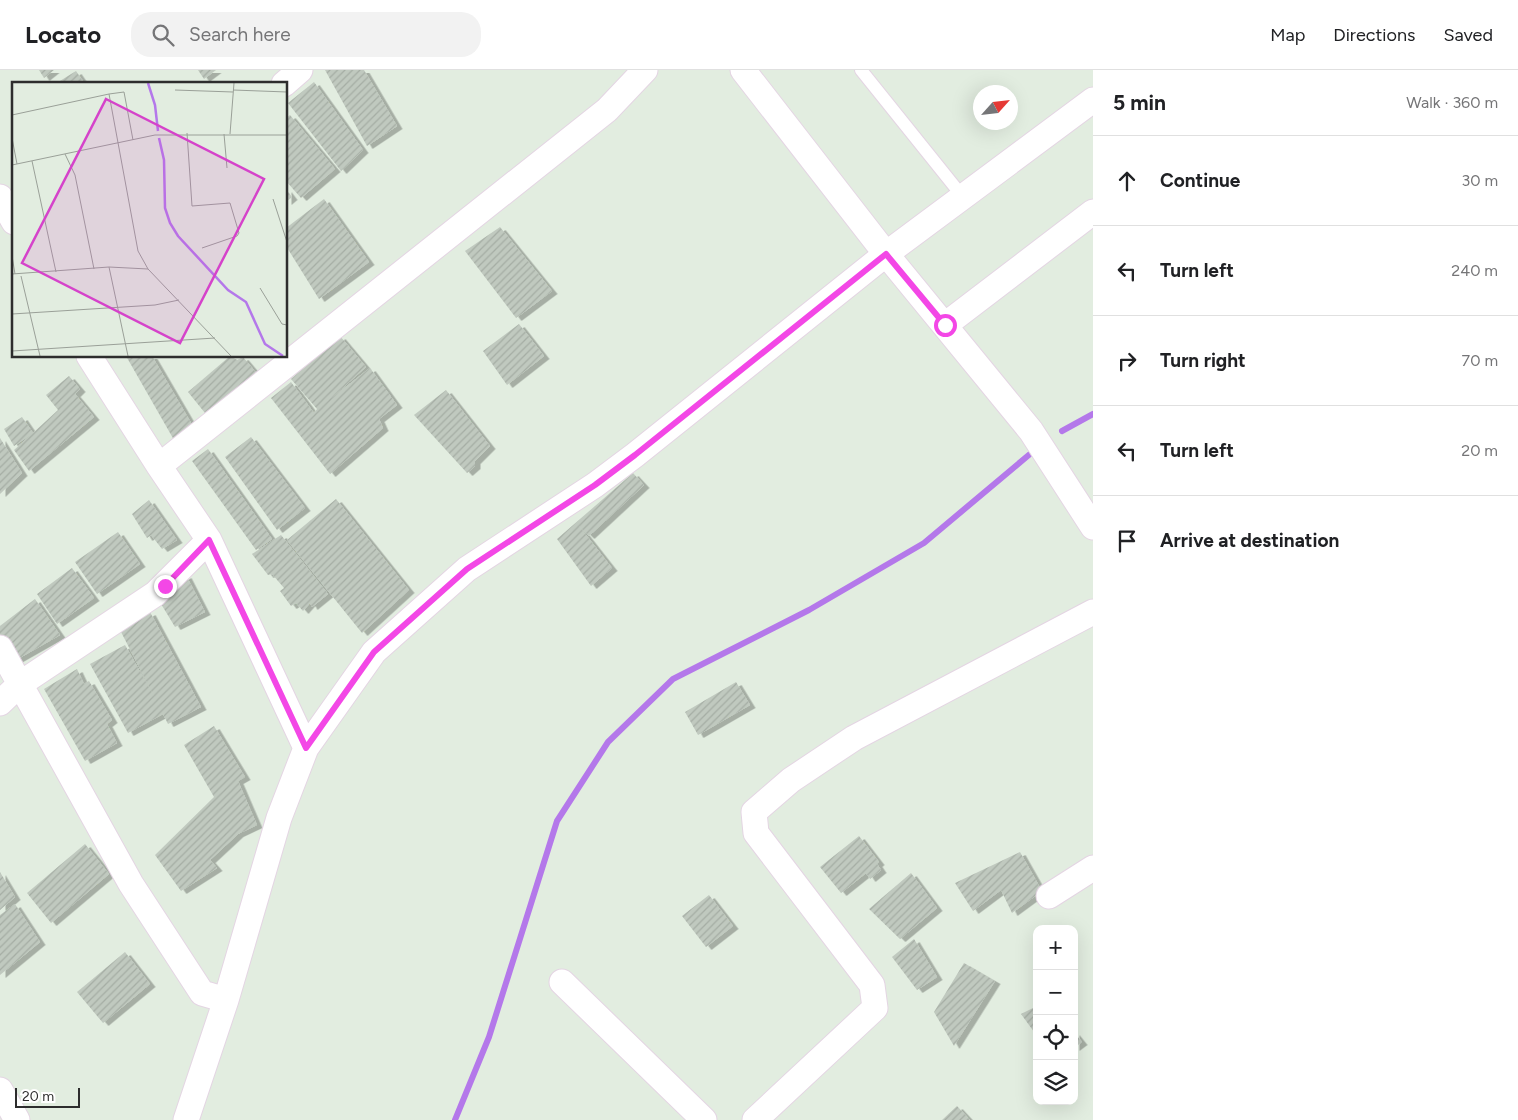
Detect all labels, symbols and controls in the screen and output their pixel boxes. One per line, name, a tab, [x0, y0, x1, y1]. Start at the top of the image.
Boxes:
search box	[131, 12, 481, 57]
text: Locato	[25, 20, 101, 49]
icon: search	[149, 21, 177, 49]
text: Search here	[189, 23, 291, 46]
text: Map	[1270, 24, 1305, 46]
text: Directions	[1333, 24, 1415, 46]
text: Saved	[1443, 24, 1493, 46]
inset map	[12, 82, 288, 358]
north arrow	[973, 85, 1018, 130]
text: 5 min	[1113, 90, 1166, 115]
text: Walk · 360 m	[1406, 93, 1498, 112]
icon: ahead	[1113, 167, 1141, 195]
text: Continue	[1160, 169, 1240, 192]
text: 30 m	[1461, 171, 1498, 190]
icon: left	[1113, 257, 1141, 285]
text: Turn left	[1160, 259, 1234, 282]
text: 240 m	[1451, 261, 1498, 280]
route start	[934, 314, 957, 337]
icon: right	[1113, 347, 1141, 375]
text: Turn right	[1160, 349, 1246, 372]
text: 70 m	[1462, 351, 1498, 370]
icon: left	[1113, 437, 1141, 465]
text: Turn left	[1160, 439, 1234, 462]
text: 20 m	[1461, 441, 1498, 460]
icon: arrive	[1113, 527, 1141, 555]
text: Arrive at destination	[1160, 529, 1339, 552]
route end	[154, 575, 177, 598]
map controls	[1033, 925, 1078, 1105]
button: +	[1033, 925, 1078, 970]
button: −	[1033, 970, 1078, 1015]
button: locate	[1033, 1015, 1078, 1060]
button: layers	[1033, 1060, 1078, 1105]
scale bar	[15, 1085, 80, 1108]
text: 20 m	[22, 1088, 54, 1105]

